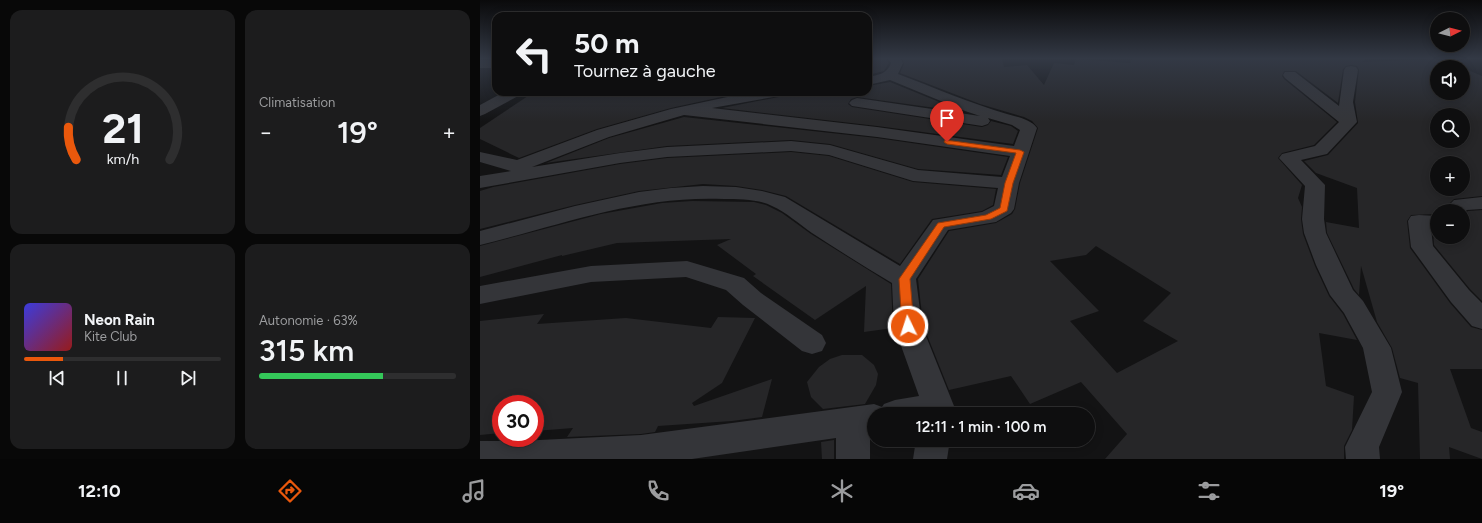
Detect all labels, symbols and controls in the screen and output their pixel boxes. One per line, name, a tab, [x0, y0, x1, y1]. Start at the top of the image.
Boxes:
north arrow	[1430, 12, 1470, 52]
map controls	[1430, 12, 1470, 244]
text: 50 m	[574, 26, 640, 60]
icon: left	[508, 28, 560, 80]
text: Tournez à gauche	[574, 60, 716, 82]
button: sound	[1430, 60, 1470, 100]
text: Climatisation	[259, 95, 335, 110]
pin	[930, 101, 964, 142]
text: 21	[102, 103, 143, 153]
icon: arrive	[936, 107, 958, 129]
button: search	[1430, 108, 1470, 148]
text: 19°	[337, 114, 378, 151]
text: −	[259, 119, 273, 146]
text: +	[442, 119, 456, 146]
text: km/h	[106, 149, 139, 167]
button: +	[1430, 156, 1470, 196]
button: −	[1430, 204, 1470, 244]
position arrow	[887, 305, 929, 347]
text: Neon Rain	[84, 311, 155, 329]
text: Autonomie · 63%	[259, 313, 358, 328]
text: Kite Club	[84, 329, 137, 344]
text: 315 km	[259, 332, 354, 369]
icon: previous	[46, 367, 68, 389]
icon: pause	[111, 367, 133, 389]
icon: next	[177, 367, 199, 389]
speed limit sign: 30	[492, 395, 544, 447]
text: 12:11 · 1 min · 100 m	[915, 418, 1047, 436]
icon: directions	[276, 477, 304, 505]
icon: music	[460, 477, 488, 505]
icon: phone	[644, 477, 672, 505]
icon: climate	[828, 477, 856, 505]
icon: car	[1012, 477, 1040, 505]
icon: filters	[1195, 477, 1223, 505]
text: 12:10	[78, 480, 121, 502]
text: 19°	[1379, 480, 1404, 502]

